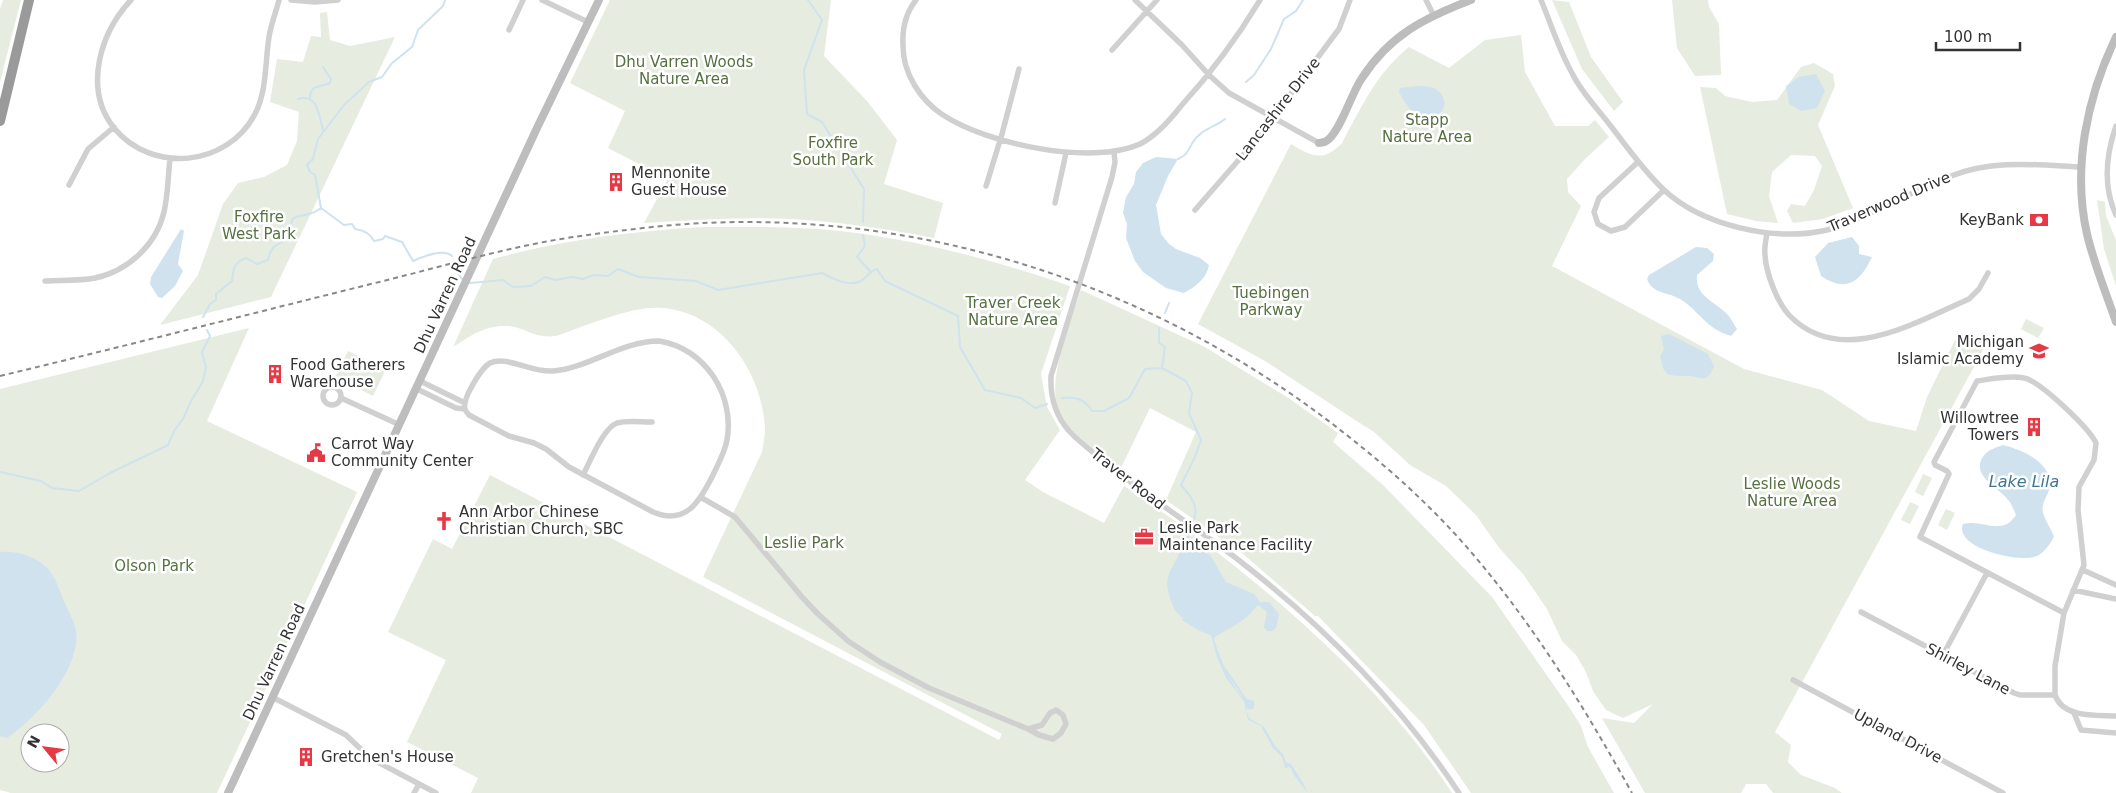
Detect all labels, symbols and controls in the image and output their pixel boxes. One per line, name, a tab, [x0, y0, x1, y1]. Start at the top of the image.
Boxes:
scale bar	[1936, 20, 2020, 52]
text: 100 m	[1944, 28, 1992, 46]
park label: Dhu Varren Woods Nature Area	[615, 53, 753, 88]
street label: Lancashire Drive	[1232, 54, 1324, 164]
park label: Stapp Nature Area	[1382, 111, 1472, 146]
park label: Foxfire South Park	[793, 134, 874, 169]
place label: Mennonite Guest House	[631, 164, 727, 199]
street label: Traverwood Drive	[1824, 168, 1953, 236]
building icon: Mennonite Guest House	[605, 171, 627, 193]
park label: Foxfire West Park	[222, 208, 296, 243]
bank icon: KeyBank	[2028, 209, 2050, 231]
place label: KeyBank	[1959, 211, 2024, 229]
street label: Dhu Varren Road	[410, 234, 480, 356]
park label: Tuebingen Parkway	[1231, 284, 1310, 319]
park label: Traver Creek Nature Area	[965, 294, 1061, 329]
place label: Michigan Islamic Academy	[1897, 333, 2024, 368]
school or university icon: Michigan Islamic Academy	[2028, 340, 2050, 362]
place label: Food Gatherers Warehouse	[290, 356, 405, 391]
building icon: Food Gatherers Warehouse	[264, 363, 286, 385]
place label: Willowtree Towers	[1940, 409, 2019, 444]
building icon: Willowtree Towers	[2023, 416, 2045, 438]
place label: Carrot Way Community Center	[331, 435, 474, 470]
public building icon: Carrot Way Community Center	[305, 442, 327, 464]
street label: Traver Road	[1087, 444, 1169, 513]
water label: Lake Lila	[1989, 472, 2059, 491]
park label: Leslie Woods Nature Area	[1743, 475, 1841, 510]
place label: Ann Arbor Chinese Christian Church, SBC	[459, 503, 623, 538]
church icon: Ann Arbor Chinese Christian Church, SBC	[433, 510, 455, 532]
place label: Leslie Park Maintenance Facility	[1159, 519, 1312, 554]
office icon: Leslie Park Maintenance Facility	[1133, 526, 1155, 548]
park label: Leslie Park	[764, 534, 844, 552]
park label: Olson Park	[114, 557, 194, 575]
street label: Dhu Varren Road	[239, 601, 309, 723]
street label: Shirley Lane	[1923, 639, 2013, 699]
street label: Upland Drive	[1851, 705, 1945, 767]
north arrow	[20, 723, 70, 773]
text: N	[24, 733, 43, 751]
building icon: Gretchen's House	[295, 746, 317, 768]
place label: Gretchen's House	[321, 748, 454, 766]

